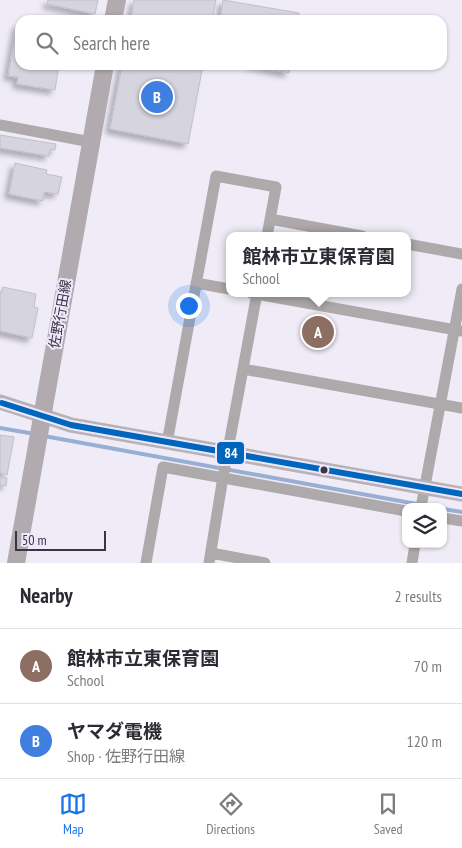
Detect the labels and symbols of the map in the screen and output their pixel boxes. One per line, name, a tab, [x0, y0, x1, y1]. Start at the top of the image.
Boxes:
pin: B	[141, 78, 173, 116]
street label: 佐野行田線	[45, 278, 75, 350]
your location	[176, 293, 202, 319]
pin: A	[302, 313, 334, 351]
line badge: 84	[216, 441, 245, 465]
text: 84	[224, 444, 238, 462]
unlabelled marker	[319, 465, 329, 475]
scale bar	[15, 528, 106, 551]

